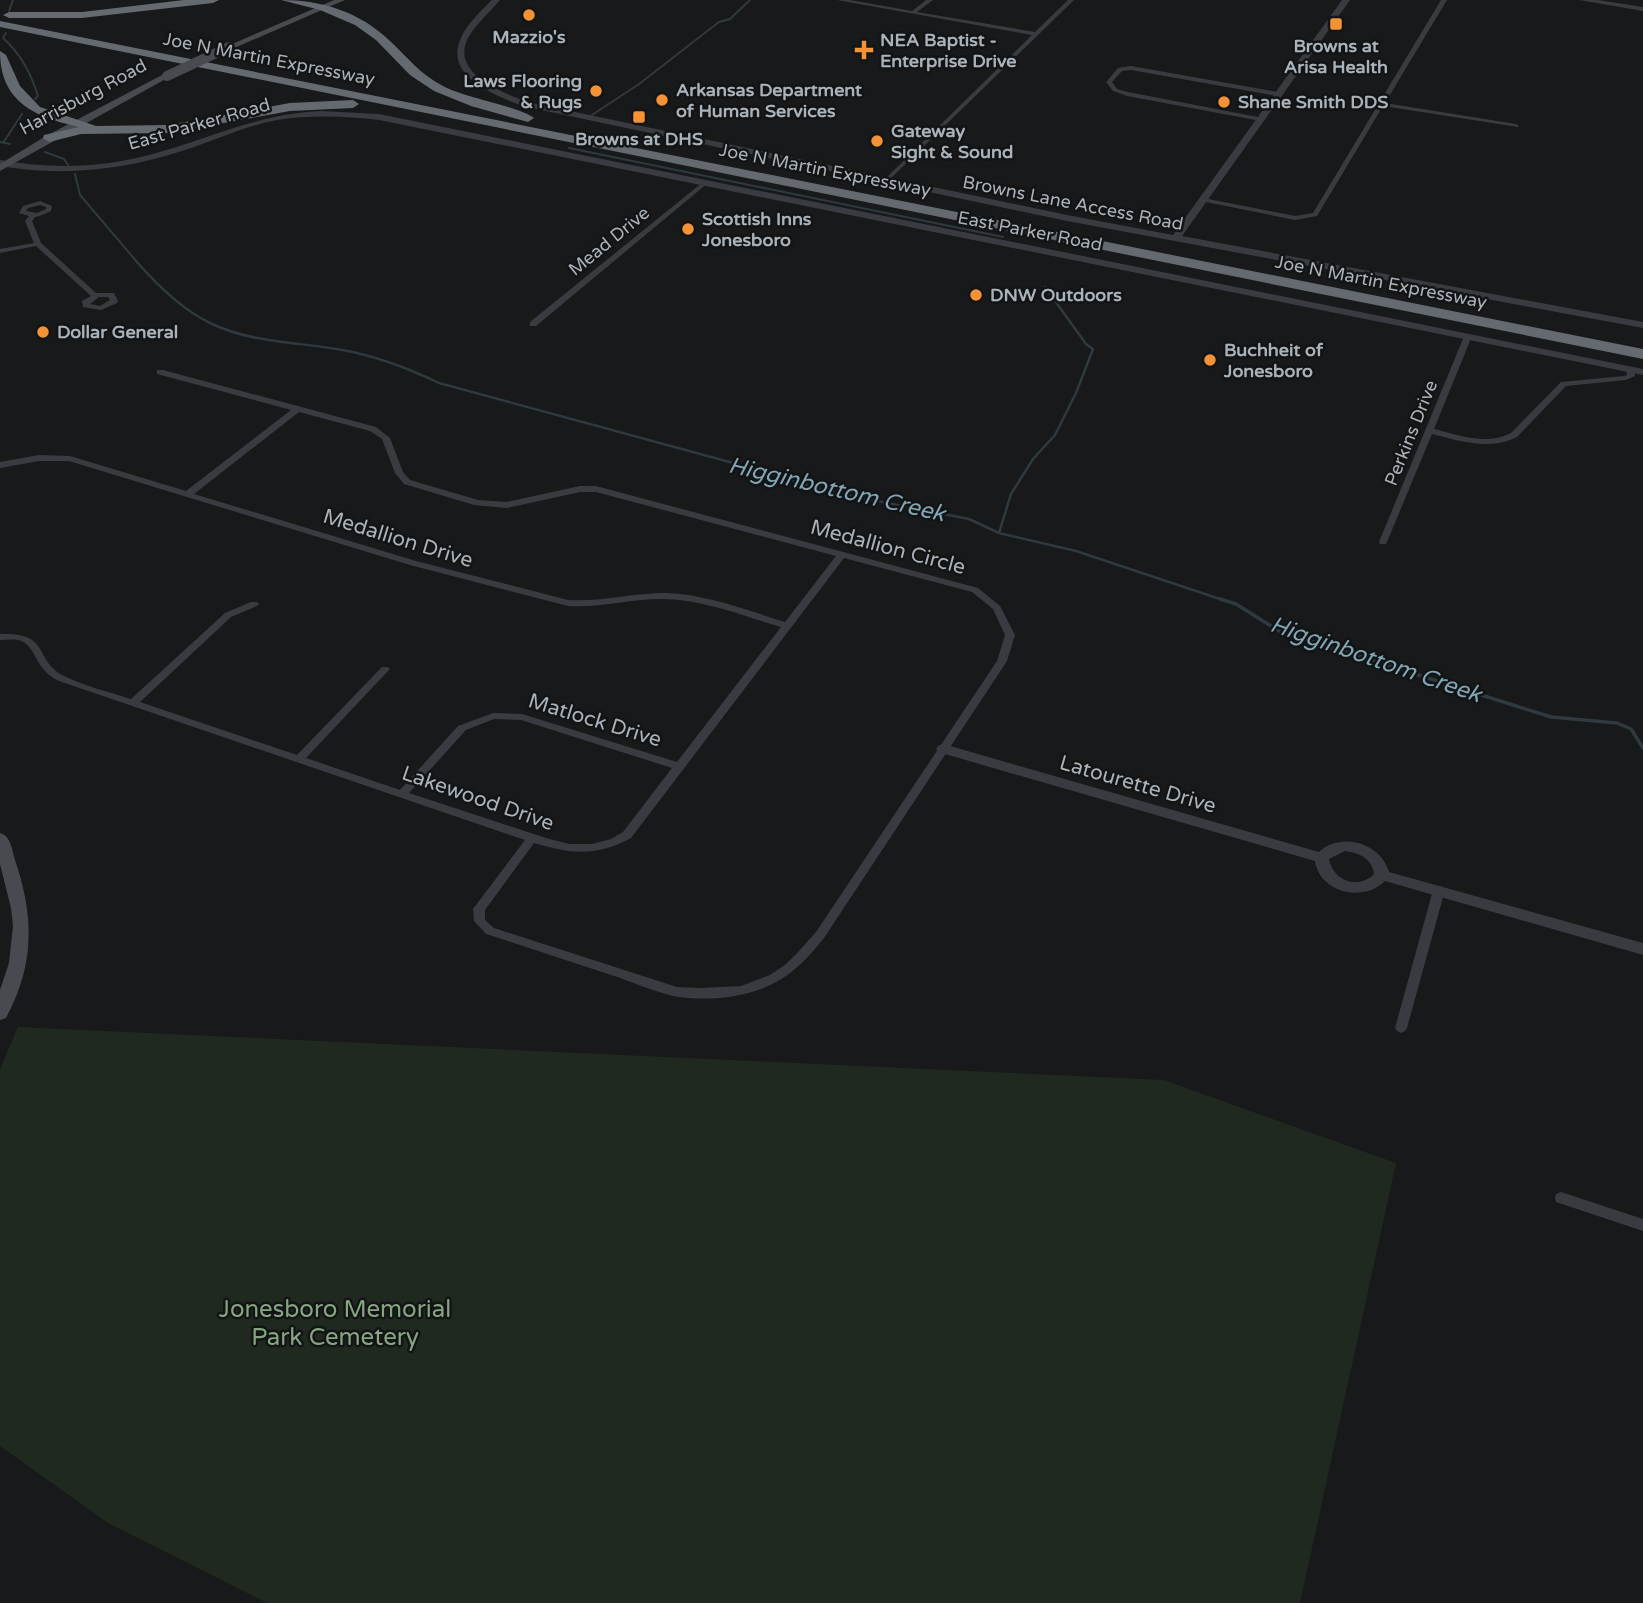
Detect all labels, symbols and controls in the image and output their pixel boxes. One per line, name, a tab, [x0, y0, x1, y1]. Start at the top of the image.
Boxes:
marker: Mazzio's	[521, 7, 537, 23]
marker: Browns at Arisa Health	[1328, 16, 1344, 32]
place label: Mazzio's	[492, 26, 566, 48]
street label: Joe N Martin Expressway	[161, 28, 377, 90]
place label: NEA Baptist - Enterprise Drive	[880, 29, 1017, 72]
place label: Browns at Arisa Health	[1284, 35, 1388, 78]
marker: NEA Baptist - Enterprise Drive	[854, 40, 874, 60]
street label: Harrisburg Road	[16, 54, 150, 140]
place label: Laws Flooring & Rugs	[463, 70, 582, 113]
place label: Arkansas Department of Human Services	[676, 79, 862, 122]
marker: Laws Flooring & Rugs	[588, 83, 604, 99]
place label: Shane Smith DDS	[1238, 91, 1388, 113]
marker: Arkansas Department of Human Services	[654, 92, 670, 108]
street label: East Parker Road	[125, 93, 273, 155]
marker: Shane Smith DDS	[1216, 94, 1232, 110]
marker: Browns at DHS	[631, 109, 647, 125]
place label: Gateway Sight & Sound	[891, 120, 1013, 163]
place label: Browns at DHS	[575, 128, 703, 150]
marker: Gateway Sight & Sound	[869, 133, 885, 149]
street label: Joe N Martin Expressway	[717, 139, 933, 201]
street label: Browns Lane Access Road	[961, 171, 1185, 235]
street label: Mead Drive	[564, 202, 654, 280]
street label: East Parker Road	[956, 206, 1104, 256]
place label: Scottish Inns Jonesboro	[701, 208, 812, 251]
marker: Scottish Inns Jonesboro	[680, 221, 696, 237]
street label: Joe N Martin Expressway	[1273, 251, 1489, 313]
place label: DNW Outdoors	[990, 284, 1122, 306]
marker: DNW Outdoors	[968, 287, 984, 303]
place label: Dollar General	[57, 321, 178, 343]
marker: Dollar General	[35, 324, 51, 340]
place label: Buchheit of Jonesboro	[1223, 339, 1324, 382]
marker: Buchheit of Jonesboro	[1202, 352, 1218, 368]
street label: Perkins Drive	[1380, 377, 1442, 489]
water label: Higginbottom Creek	[726, 451, 949, 529]
street label: Medallion Drive	[320, 504, 476, 573]
street label: Medallion Circle	[808, 515, 968, 580]
water label: Higginbottom Creek	[1266, 611, 1486, 710]
street label: Matlock Drive	[525, 688, 664, 753]
street label: Latourette Drive	[1057, 750, 1219, 819]
street label: Lakewood Drive	[398, 761, 557, 836]
park label: Jonesboro Memorial Park Cemetery	[219, 1295, 451, 1352]

